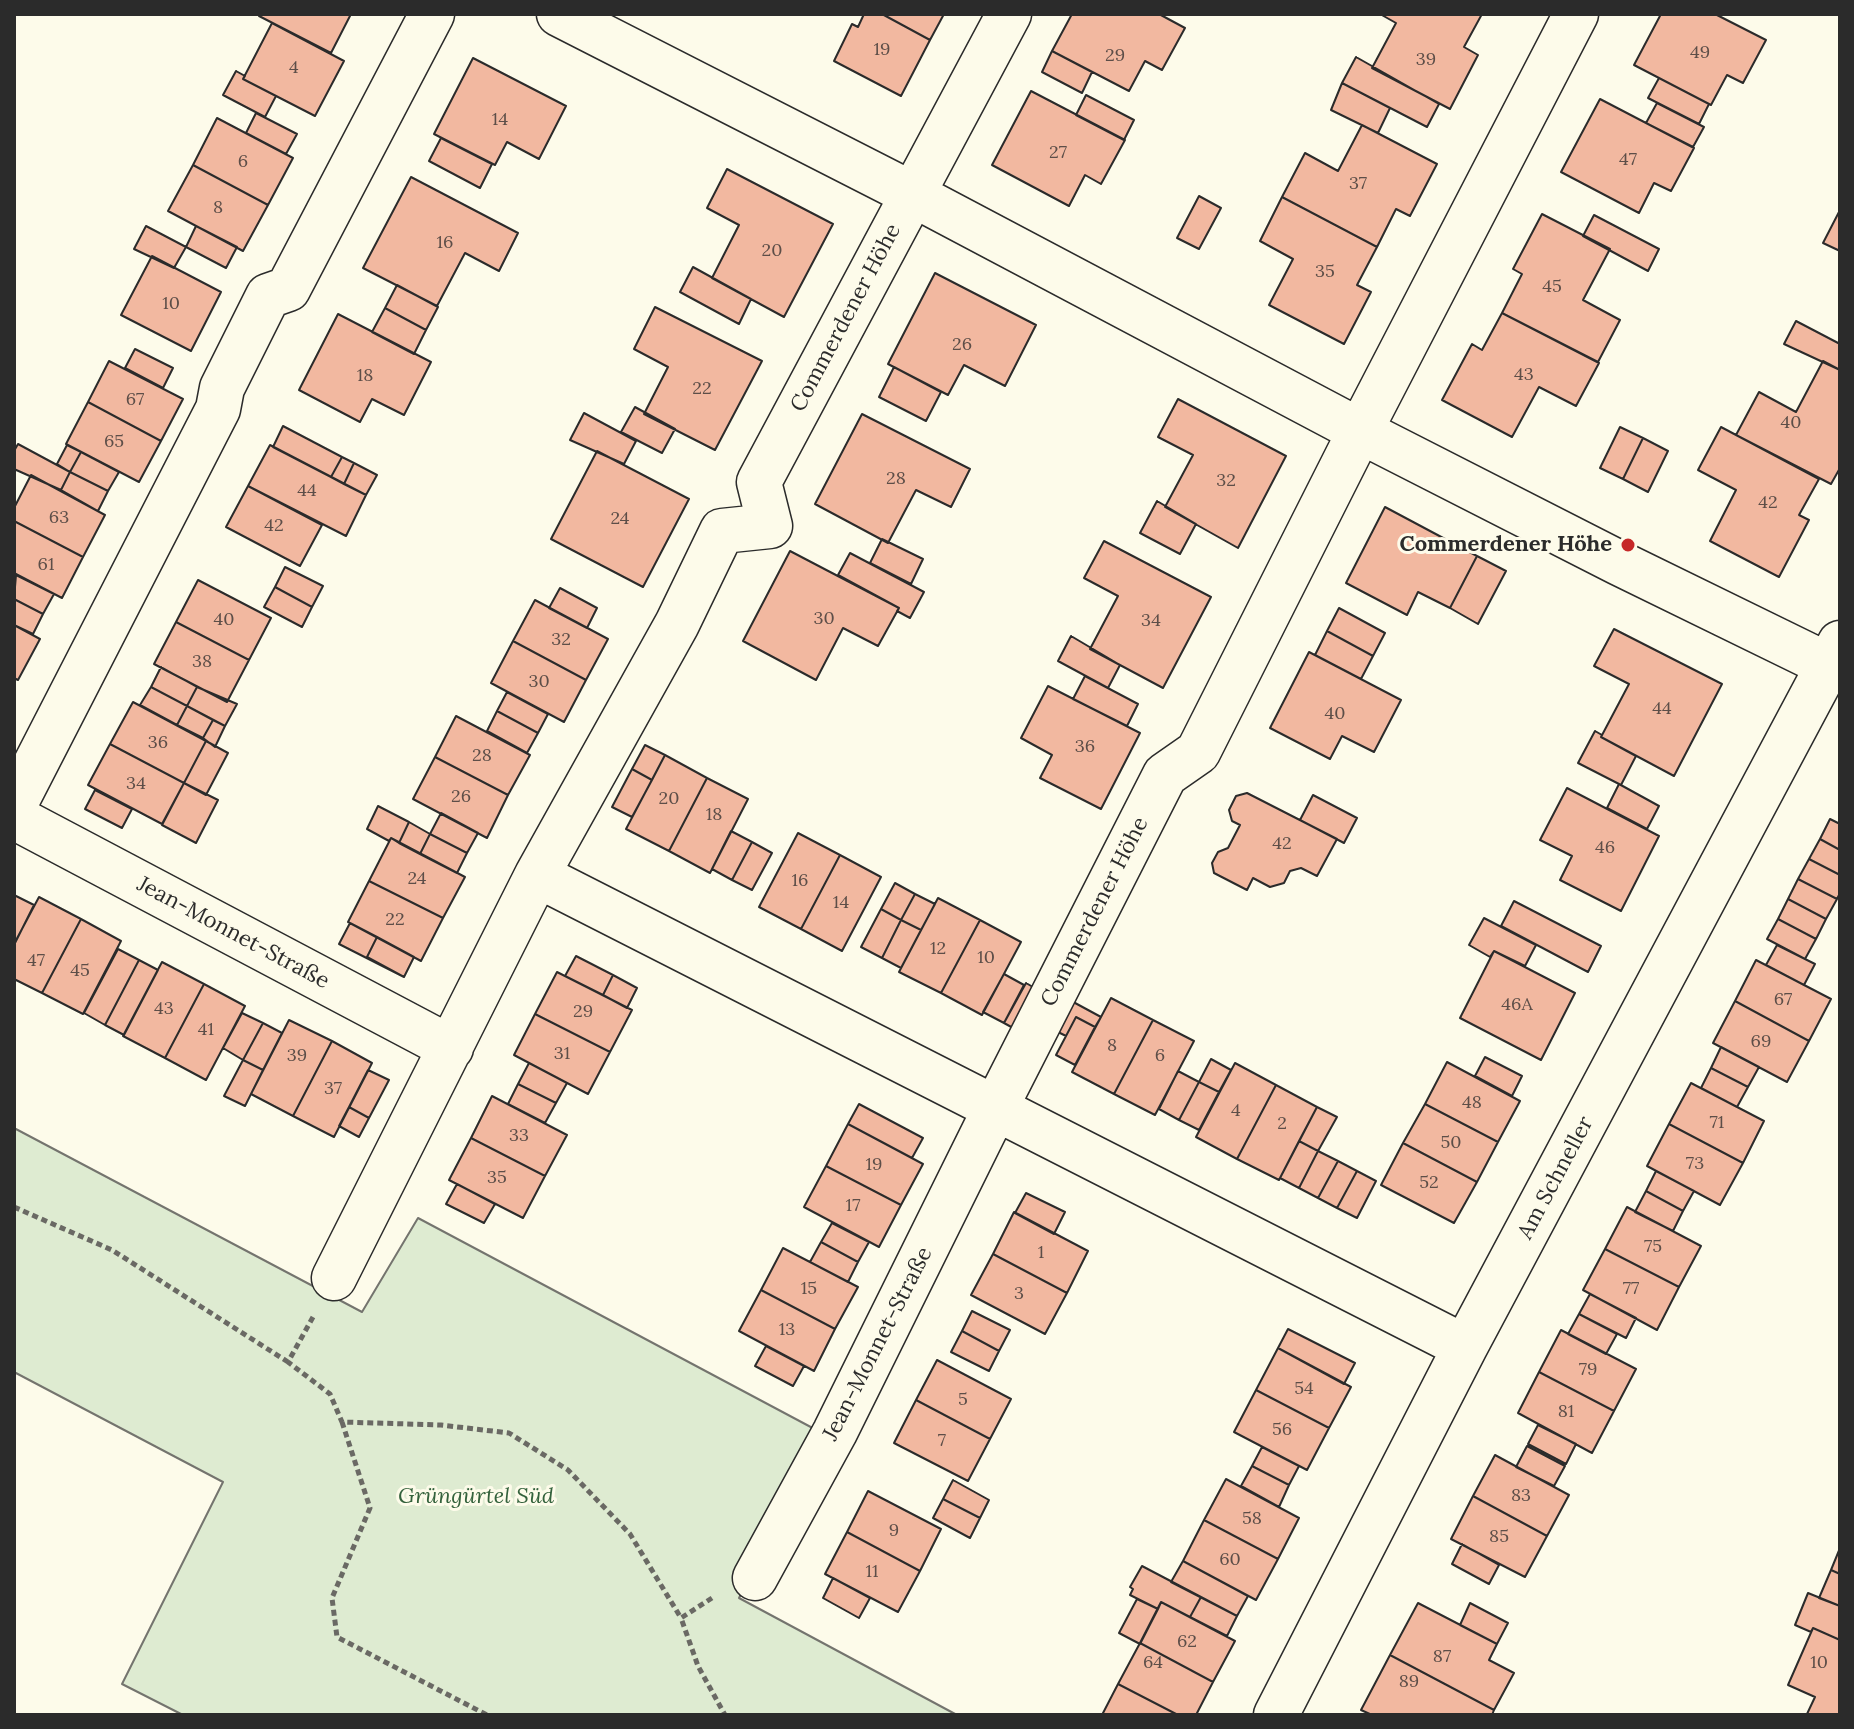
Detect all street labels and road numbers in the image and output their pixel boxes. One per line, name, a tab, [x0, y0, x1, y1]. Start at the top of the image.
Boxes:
street label: Commerdener Höhe	[785, 219, 907, 417]
street label: Commerdener Höhe	[1036, 813, 1154, 1011]
street label: Jean-Monnet-Straße	[132, 871, 334, 995]
street label: Am Schneller	[1513, 1112, 1599, 1244]
street label: Jean-Monnet-Straße	[818, 1243, 938, 1445]

